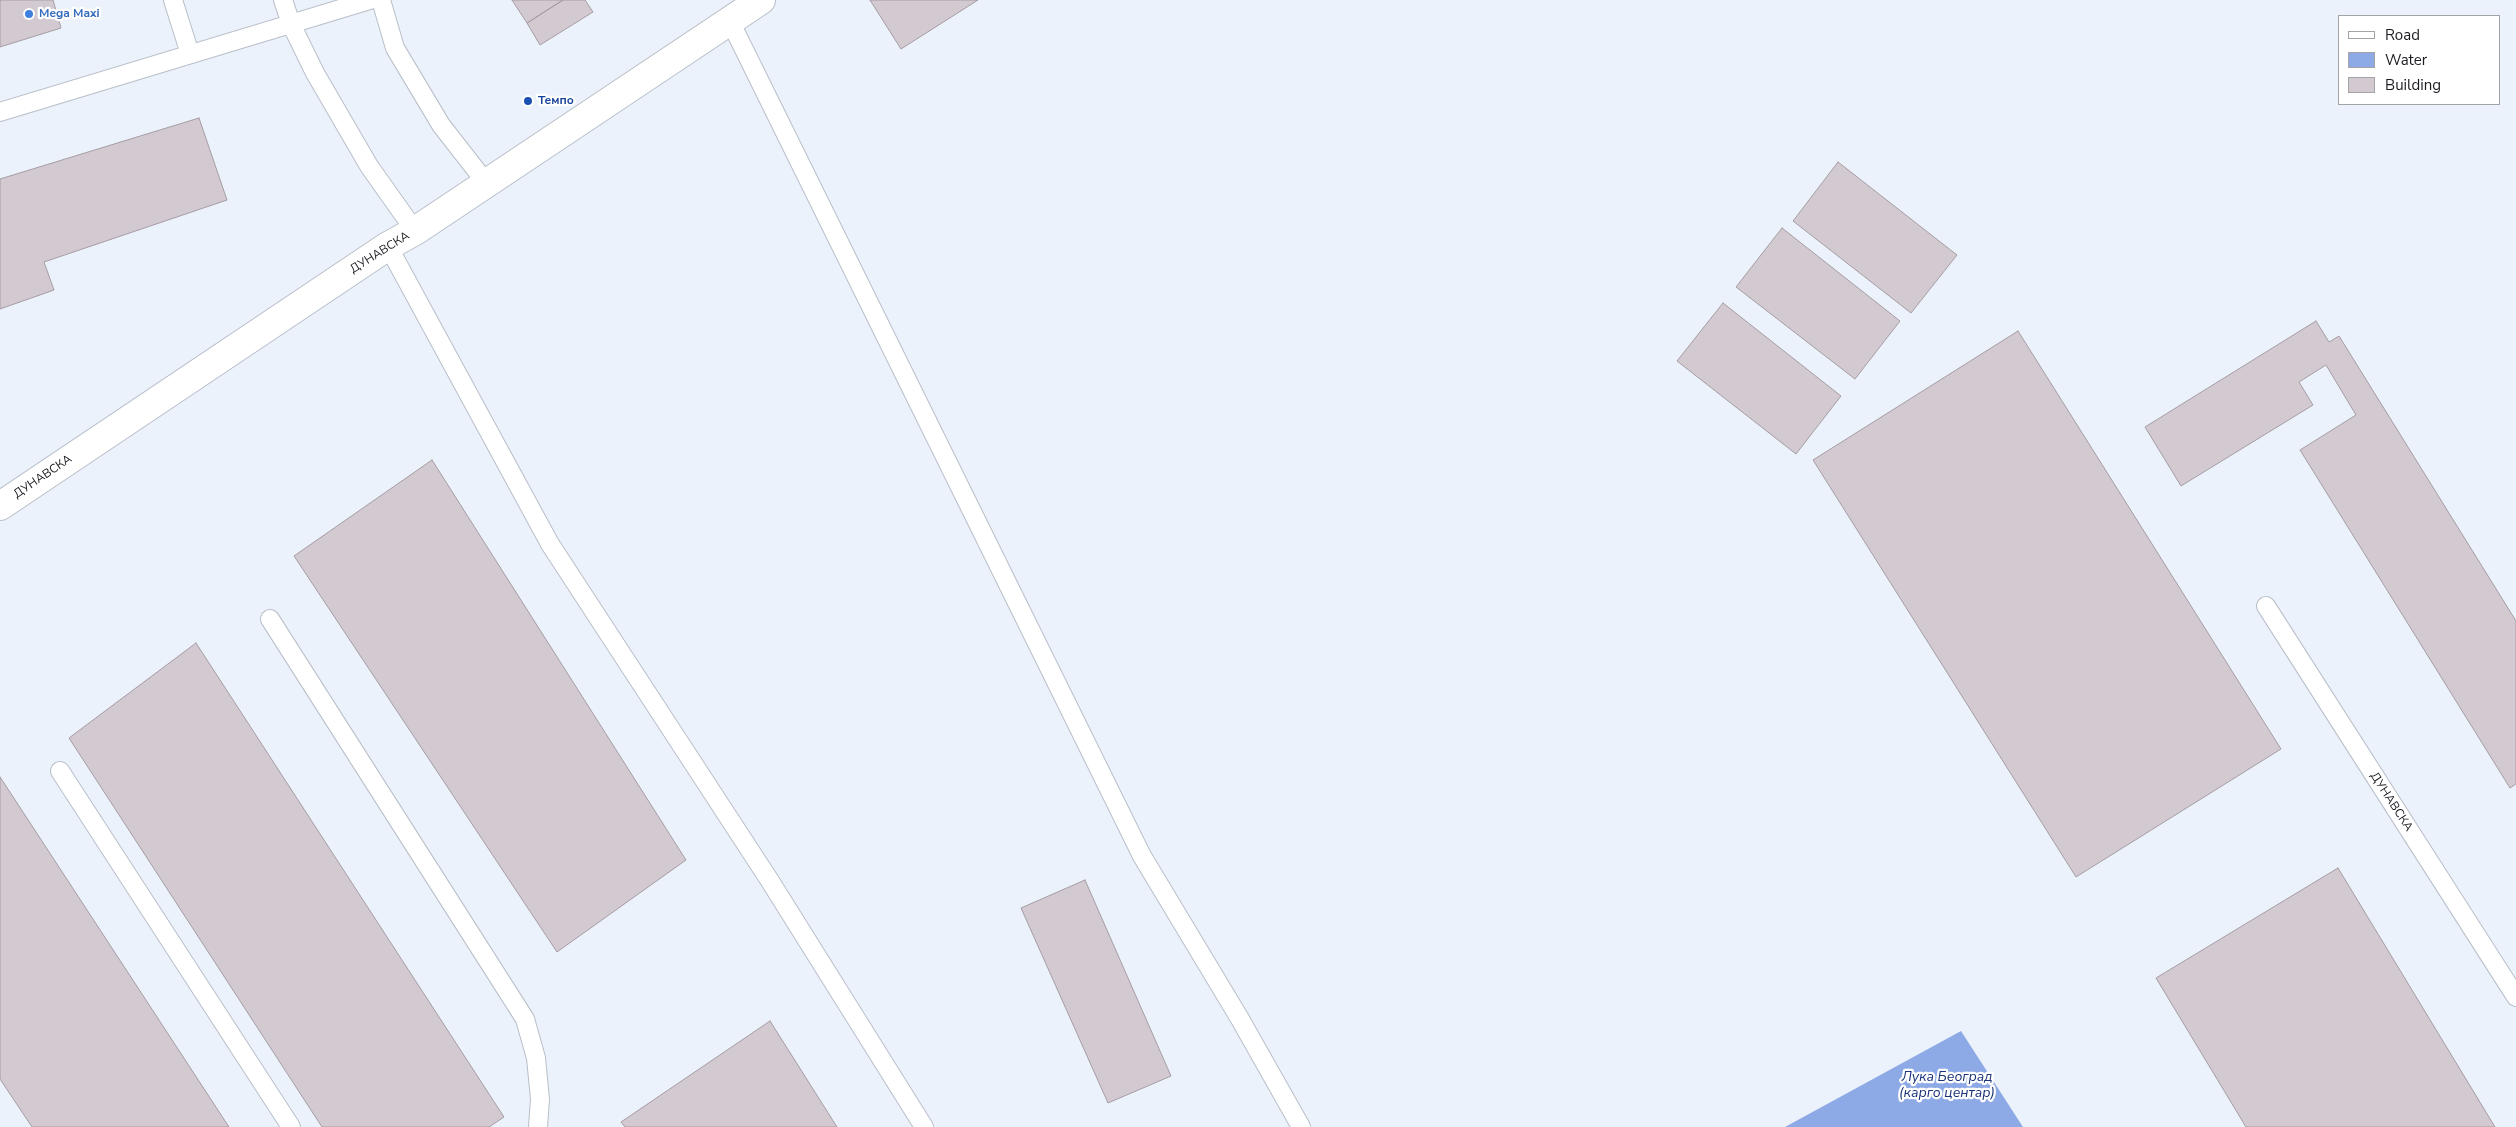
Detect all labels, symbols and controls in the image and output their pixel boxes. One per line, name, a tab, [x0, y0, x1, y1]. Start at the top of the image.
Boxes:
place label: Mega Maxi	[39, 7, 100, 21]
marker: Mega Maxi	[23, 8, 35, 20]
legend	[2338, 15, 2501, 105]
text: Road	[2385, 25, 2420, 45]
text: Water	[2385, 50, 2427, 70]
text: Building	[2385, 75, 2441, 95]
place label: Темпо	[538, 94, 574, 108]
marker: Темпо	[522, 95, 534, 107]
street label: ДУНАВСКА	[348, 229, 412, 277]
street label: ДУНАВСКА	[11, 452, 75, 502]
street label: ДУНАВСКА	[2367, 770, 2415, 834]
water label: Лука Београд (карго центар)	[1899, 1070, 1995, 1102]

